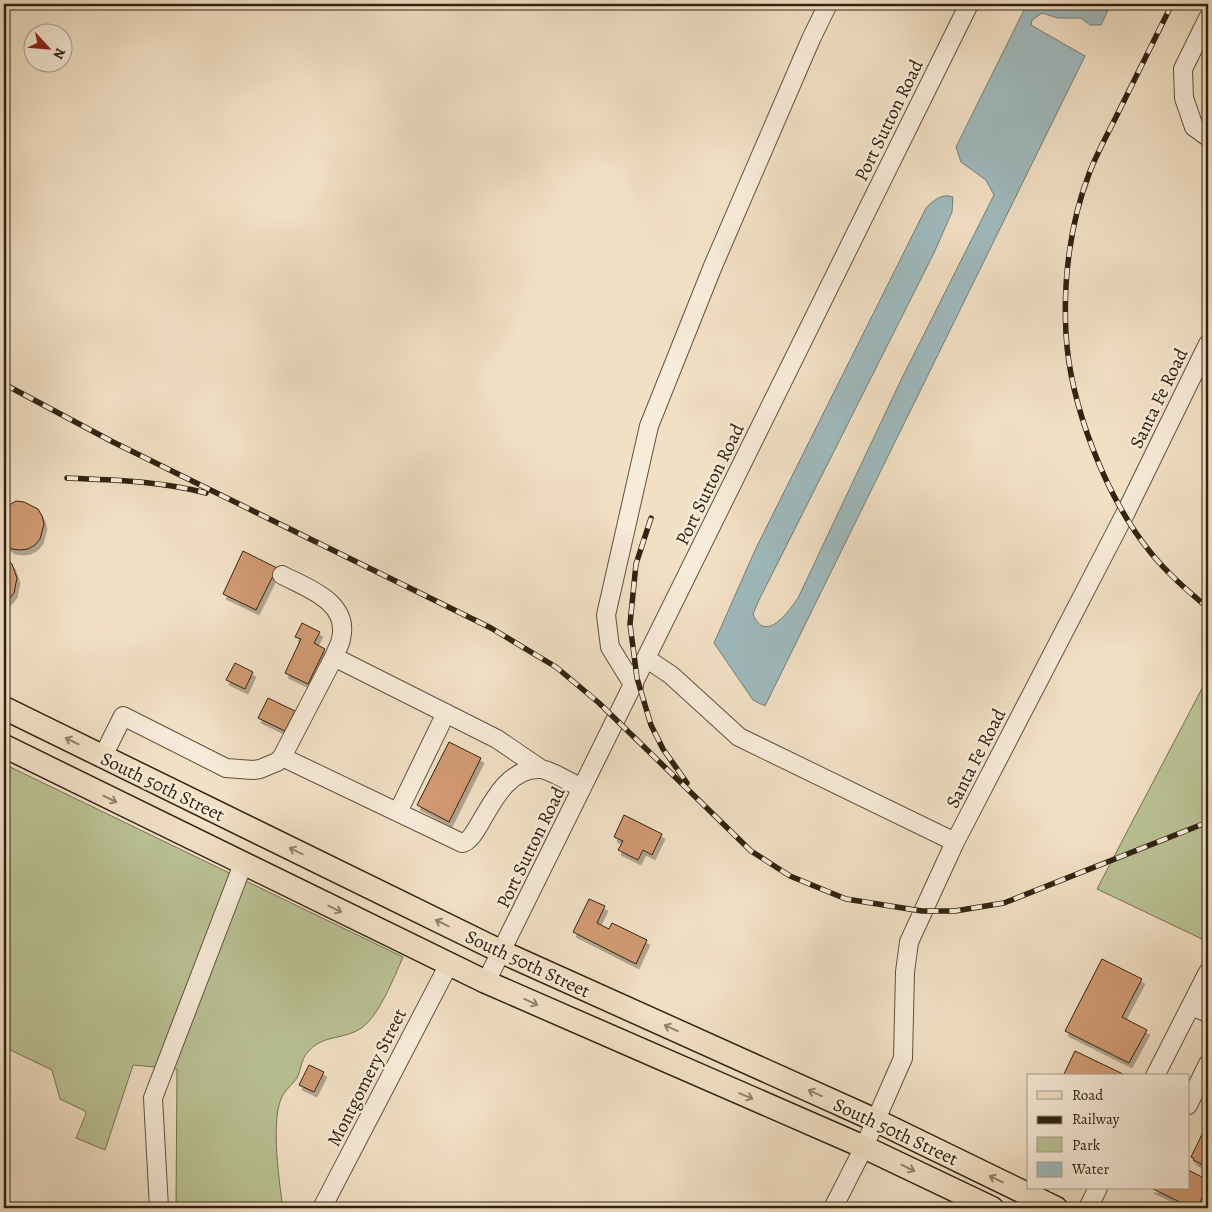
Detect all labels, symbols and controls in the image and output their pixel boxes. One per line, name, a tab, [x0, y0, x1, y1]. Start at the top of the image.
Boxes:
north arrow	[22, 22, 72, 72]
text: N	[48, 45, 70, 62]
street label: Port Sutton Road	[848, 54, 930, 186]
street label: Santa Fe Road	[1123, 343, 1195, 453]
street label: Port Sutton Road	[669, 418, 751, 550]
street label: Santa Fe Road	[940, 703, 1012, 813]
one-way arrow	[65, 736, 80, 745]
street label: South 50th Street	[96, 746, 229, 828]
street label: Port Sutton Road	[490, 781, 572, 913]
one-way arrow	[103, 794, 118, 804]
one-way arrow	[289, 846, 304, 855]
one-way arrow	[327, 905, 342, 914]
one-way arrow	[435, 918, 450, 927]
street label: South 50th Street	[461, 924, 594, 1004]
one-way arrow	[523, 997, 538, 1007]
street label: Montgomery Street	[321, 1004, 413, 1151]
one-way arrow	[664, 1023, 679, 1033]
legend	[1027, 1074, 1190, 1190]
text: Road	[1072, 1085, 1104, 1105]
one-way arrow	[808, 1088, 823, 1097]
one-way arrow	[738, 1091, 753, 1101]
street label: South 50th Street	[829, 1092, 962, 1172]
text: Railway	[1072, 1109, 1120, 1129]
text: Park	[1072, 1135, 1101, 1155]
text: Water	[1071, 1159, 1109, 1179]
one-way arrow	[900, 1164, 915, 1173]
one-way arrow	[989, 1174, 1004, 1184]

